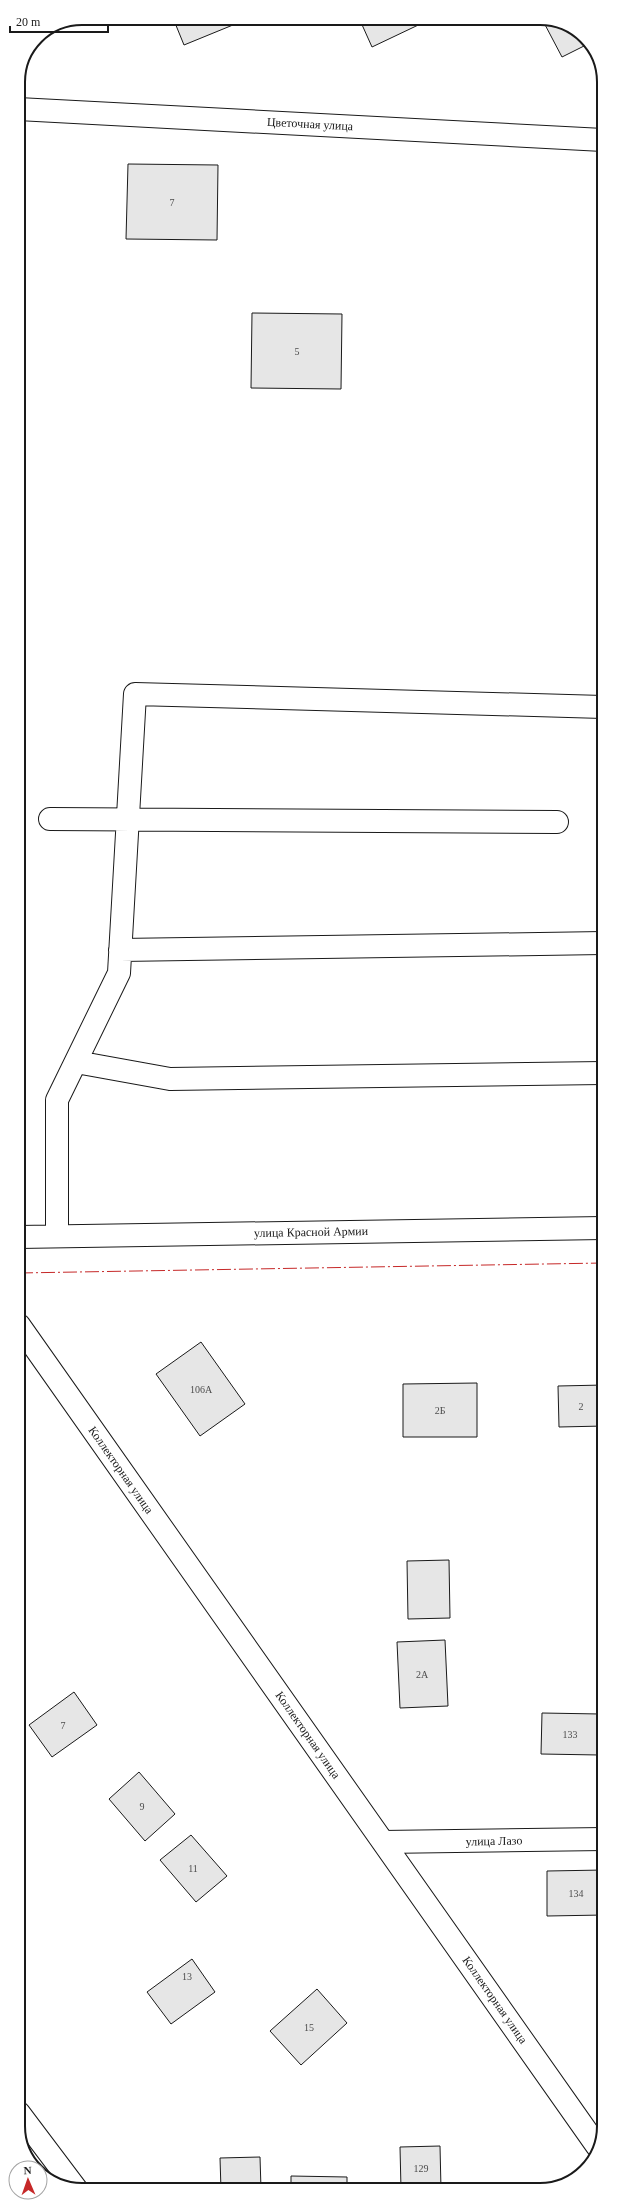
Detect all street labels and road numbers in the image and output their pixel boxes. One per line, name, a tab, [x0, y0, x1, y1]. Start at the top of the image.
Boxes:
street label: Цветочная улица	[267, 115, 354, 133]
street label: улица Красной Армии	[254, 1224, 369, 1240]
street label: Коллекторная улица	[86, 1424, 157, 1517]
street label: Коллекторная улица	[273, 1689, 344, 1782]
street label: улица Лазо	[465, 1834, 523, 1848]
street label: Коллекторная улица	[460, 1954, 531, 2047]

